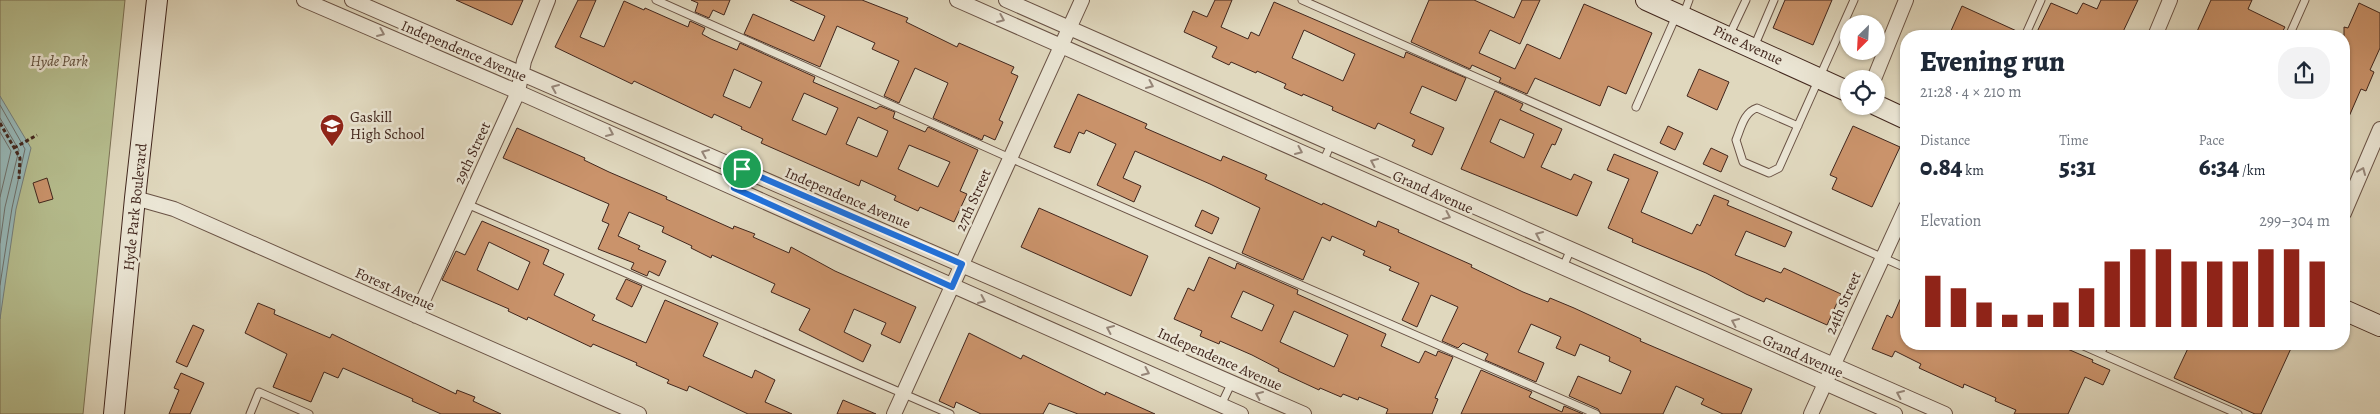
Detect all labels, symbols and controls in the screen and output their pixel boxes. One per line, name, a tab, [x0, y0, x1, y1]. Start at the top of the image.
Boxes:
one-way arrow	[996, 13, 1005, 24]
street label: Independence Avenue	[398, 15, 530, 87]
north arrow	[1840, 15, 1885, 60]
map controls	[1840, 15, 1885, 115]
street label: Pine Avenue	[1710, 20, 1786, 70]
one-way arrow	[376, 26, 385, 37]
text: Evening run	[1920, 43, 2065, 81]
button: share	[2278, 47, 2330, 99]
park label: Hyde Park	[30, 51, 88, 71]
button: locate	[1840, 70, 1885, 115]
one-way arrow	[1145, 78, 1154, 89]
text: 21:28 · 4 × 210 m	[1920, 81, 2022, 103]
one-way arrow	[552, 84, 560, 94]
place label: Gaskill High School	[350, 107, 425, 144]
school or university icon: Gaskill High School	[319, 113, 345, 147]
street label: 29th Street	[449, 118, 495, 187]
one-way arrow	[605, 126, 614, 137]
text: Distance	[1920, 131, 1970, 150]
text: Time	[2059, 131, 2088, 150]
text: Pace	[2199, 131, 2225, 150]
street label: Hyde Park Boulevard	[118, 141, 152, 272]
one-way arrow	[1294, 144, 1303, 155]
pin	[721, 148, 763, 190]
one-way arrow	[701, 149, 710, 160]
text: 0.84	[1920, 150, 1963, 184]
text: 5:31	[2059, 150, 2096, 184]
text: 6:34	[2199, 150, 2239, 184]
icon: arrive	[728, 155, 756, 183]
one-way arrow	[1370, 158, 1379, 169]
text: km	[1963, 161, 1984, 180]
text: /km	[2239, 161, 2265, 180]
street label: Independence Avenue	[782, 162, 914, 234]
street label: Grand Avenue	[1390, 165, 1477, 219]
street label: 27th Street	[950, 166, 996, 234]
one-way arrow	[2355, 167, 2366, 176]
one-way arrow	[1442, 210, 1451, 221]
text: Elevation	[1920, 210, 1981, 232]
text: 299–304 m	[2259, 210, 2330, 232]
one-way arrow	[1535, 230, 1544, 241]
street label: Forest Avenue	[352, 262, 438, 316]
street label: 24th Street	[1820, 268, 1866, 338]
one-way arrow	[977, 293, 986, 304]
one-way arrow	[1731, 317, 1740, 328]
street label: Independence Avenue	[1154, 322, 1286, 396]
one-way arrow	[1106, 325, 1115, 336]
street label: Grand Avenue	[1760, 329, 1847, 383]
one-way arrow	[1141, 366, 1150, 377]
one-way arrow	[1255, 390, 1264, 401]
one-way arrow	[1896, 390, 1905, 401]

